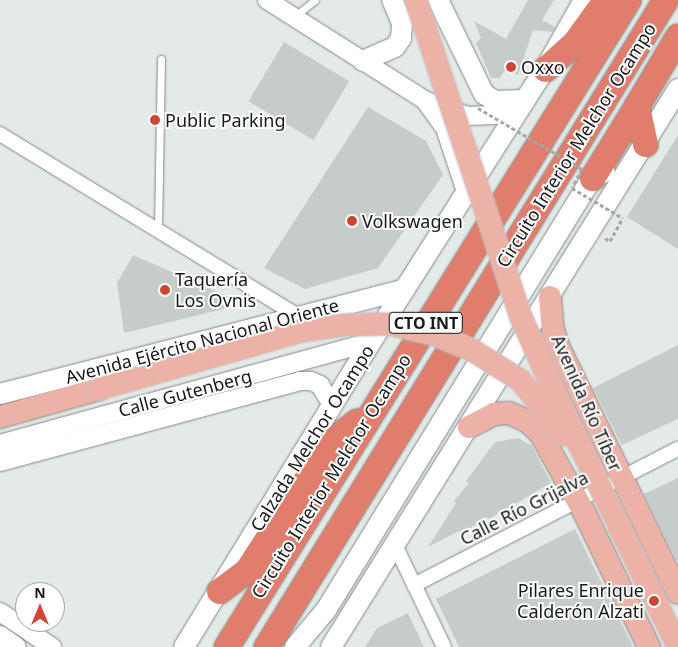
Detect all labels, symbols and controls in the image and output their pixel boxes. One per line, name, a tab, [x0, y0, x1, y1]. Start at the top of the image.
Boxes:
street label: Circuito Interior Melchor Ocampo	[492, 19, 660, 271]
place label: Oxxo	[521, 56, 565, 78]
marker: Oxxo	[505, 61, 517, 73]
place label: Public Parking	[165, 109, 286, 131]
marker: Public Parking	[149, 114, 161, 126]
place label: Volkswagen	[362, 210, 463, 232]
marker: Volkswagen	[346, 215, 358, 227]
place label: Taquería Los Ovnis	[175, 269, 256, 312]
marker: Taquería Los Ovnis	[159, 284, 171, 296]
street label: Avenida Ejército Nacional Oriente	[63, 294, 341, 388]
road number: CTO INT	[388, 309, 464, 336]
street label: Avenida Río Tíber	[547, 331, 627, 475]
street label: Calzada Melchor Ocampo	[246, 341, 378, 535]
street label: Circuito Interior Melchor Ocampo	[247, 350, 415, 602]
street label: Calle Gutenberg	[116, 365, 254, 421]
street label: Calle Río Grijalva	[456, 466, 592, 550]
place label: Pilares Enrique Calderón Alzati	[517, 580, 644, 622]
north arrow	[15, 582, 65, 632]
text: N	[34, 583, 46, 602]
marker: Pilares Enrique Calderón Alzati	[648, 595, 660, 607]

